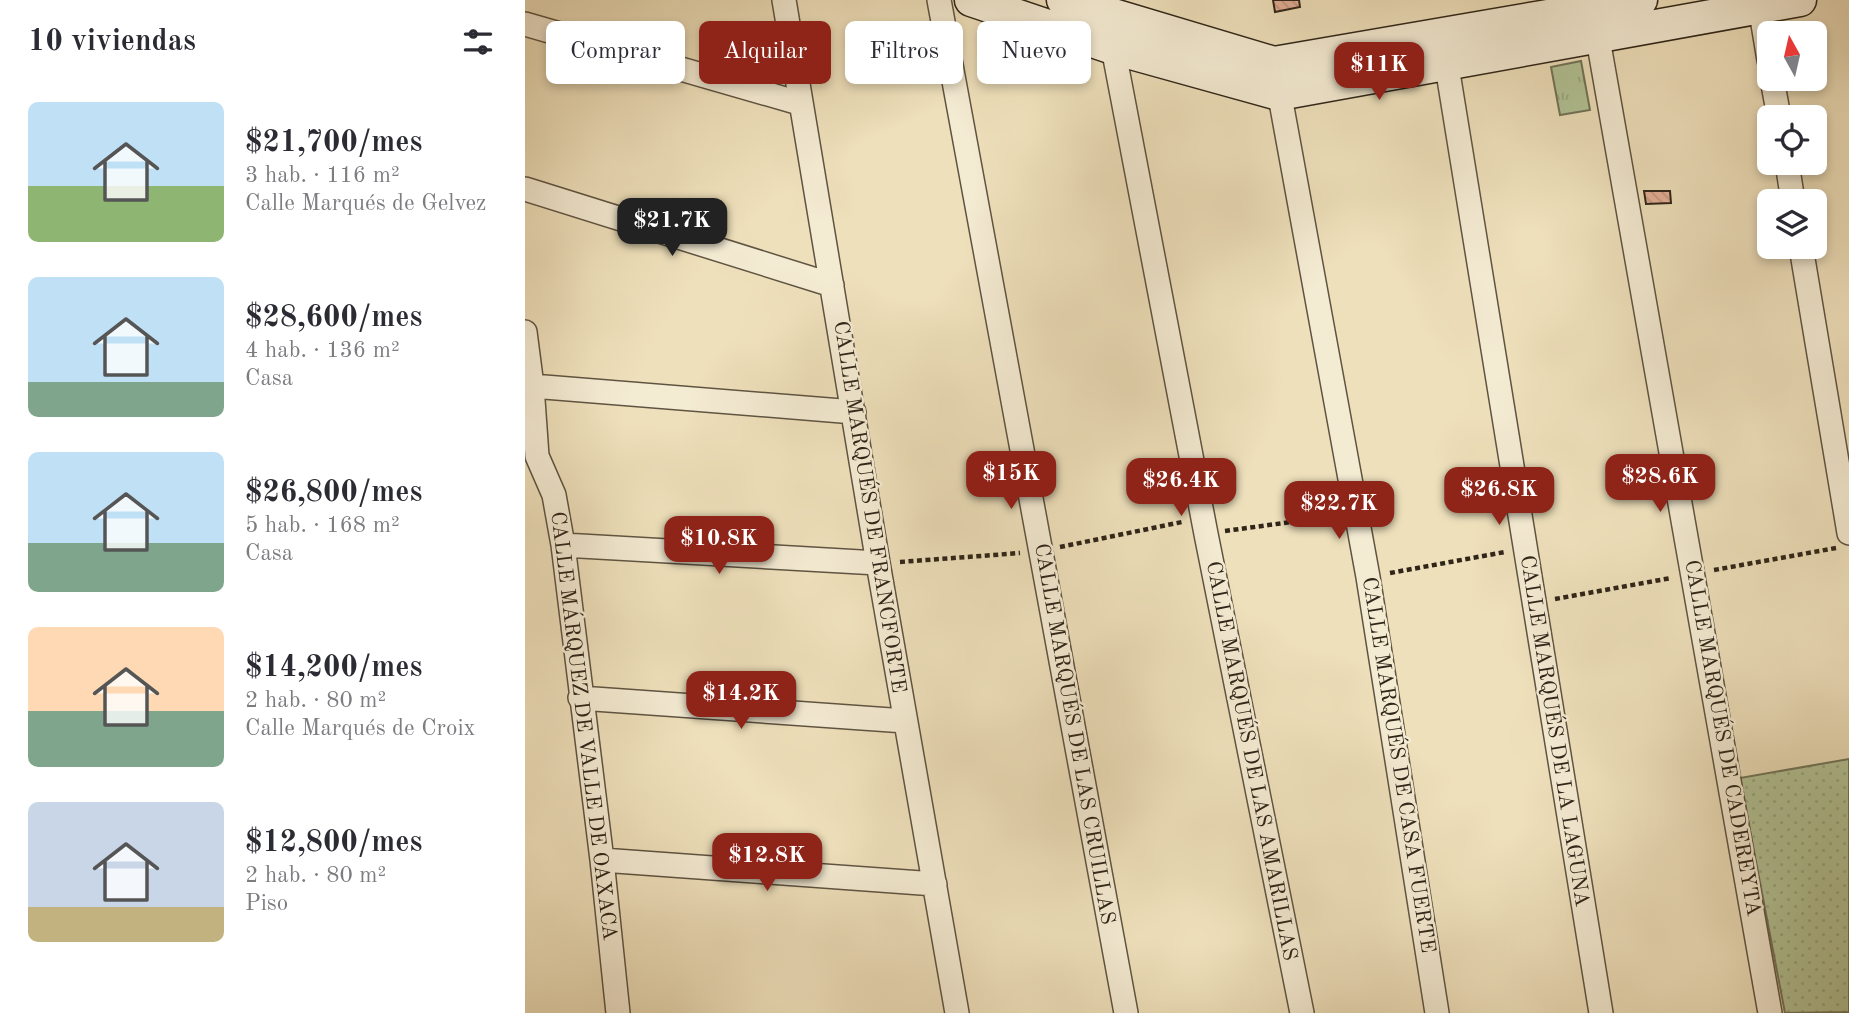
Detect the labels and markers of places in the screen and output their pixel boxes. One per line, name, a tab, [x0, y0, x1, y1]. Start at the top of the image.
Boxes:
pin: $11K	[1338, 42, 1420, 102]
pin: $21.7K	[615, 198, 729, 258]
pin: $15K	[970, 452, 1052, 511]
pin: $28.6K	[1603, 454, 1717, 514]
pin: $26.4K	[1124, 458, 1238, 518]
pin: $26.8K	[1442, 468, 1556, 527]
pin: $22.7K	[1282, 482, 1396, 541]
pin: $10.8K	[662, 516, 776, 576]
pin: $14.2K	[684, 672, 798, 731]
pin: $12.8K	[710, 834, 824, 893]

